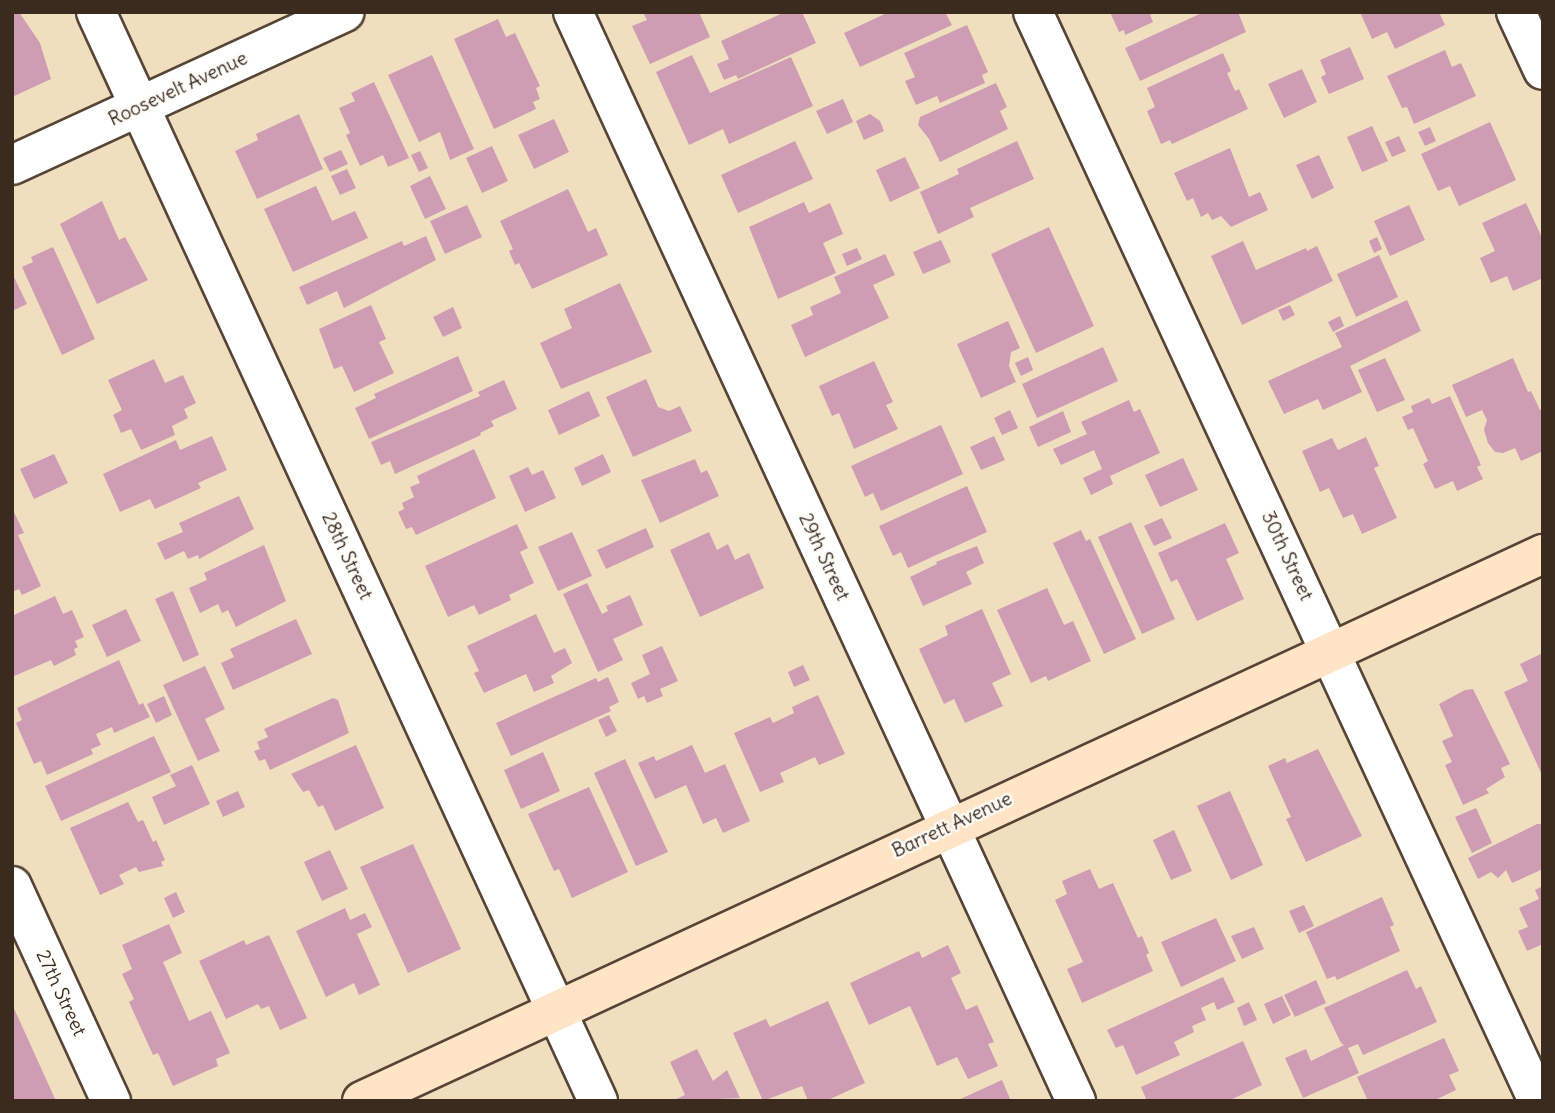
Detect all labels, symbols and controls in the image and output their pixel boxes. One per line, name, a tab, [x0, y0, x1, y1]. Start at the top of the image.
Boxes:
street label: Roosevelt Avenue	[105, 47, 251, 131]
street label: 30th Street	[1256, 508, 1318, 604]
street label: 28th Street	[317, 509, 377, 603]
street label: 29th Street	[794, 510, 854, 604]
street label: Barrett Avenue	[889, 787, 1015, 863]
street label: 27th Street	[31, 946, 91, 1040]

